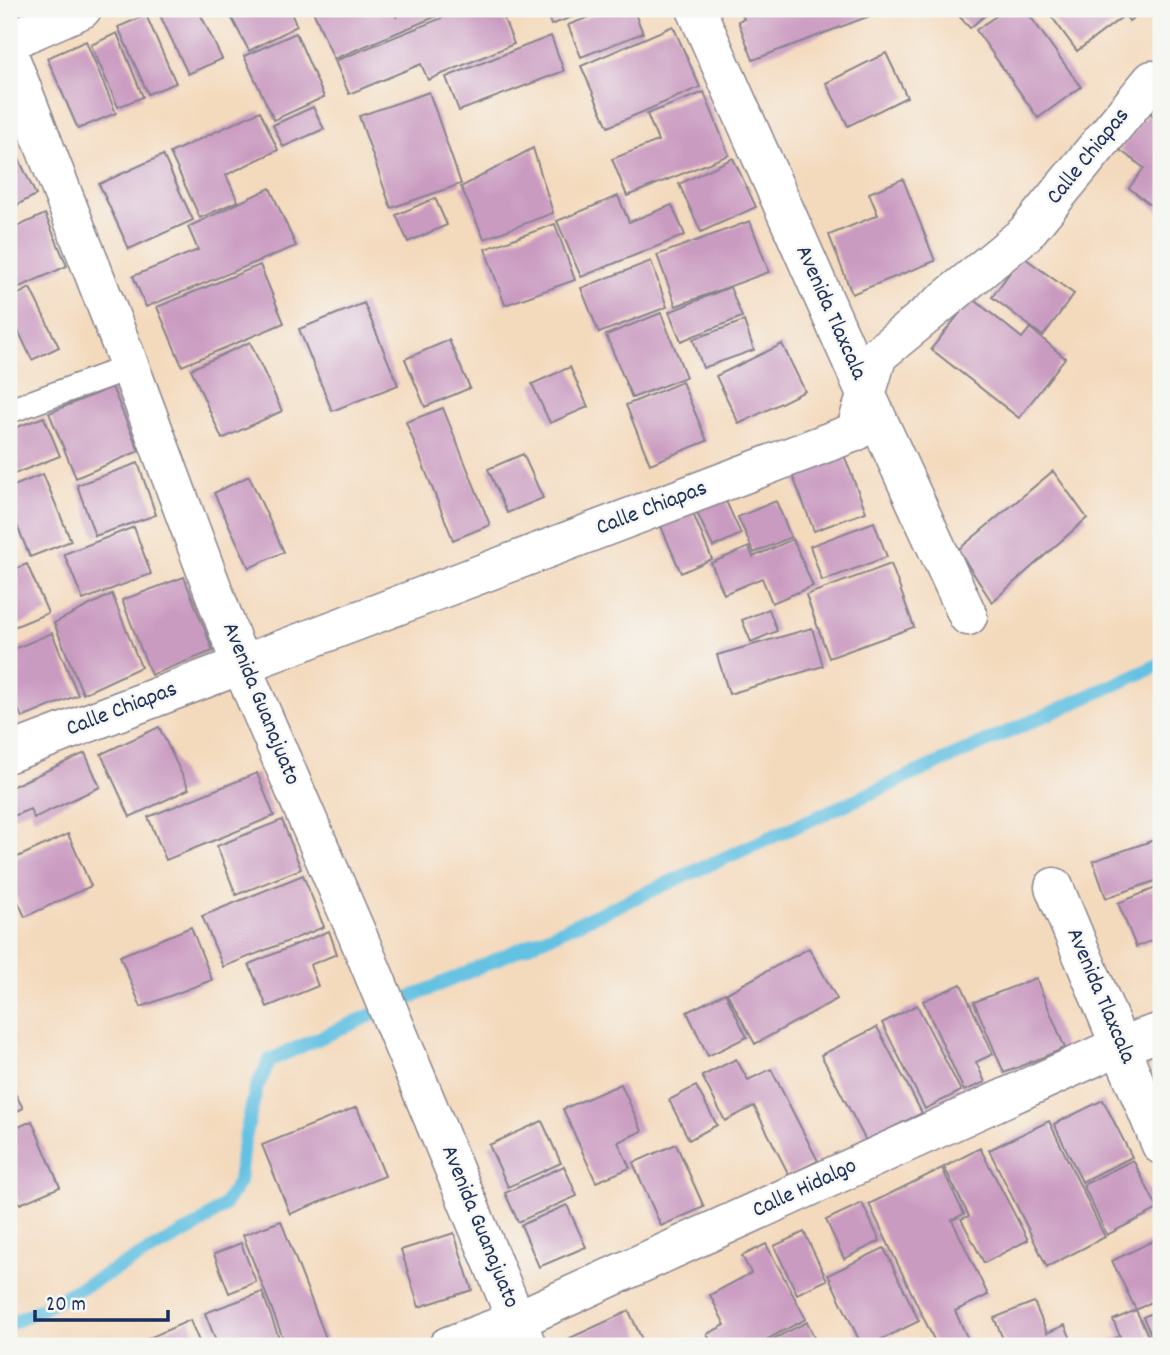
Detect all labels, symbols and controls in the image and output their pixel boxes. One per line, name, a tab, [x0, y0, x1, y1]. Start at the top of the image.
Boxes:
street label: Calle Chiapas	[1040, 101, 1138, 213]
street label: Avenida Tlaxcala	[786, 240, 875, 387]
street label: Calle Chiapas	[592, 473, 712, 545]
street label: Avenida Guanajuato	[212, 618, 308, 790]
street label: Calle Chiapas	[62, 674, 182, 746]
street label: Avenida Tlaxcala	[1057, 923, 1144, 1070]
street label: Avenida Guanajuato	[431, 1141, 527, 1313]
street label: Calle Hidalgo	[747, 1150, 863, 1228]
scale bar	[35, 1278, 168, 1322]
text: 20 m	[46, 1291, 86, 1321]

